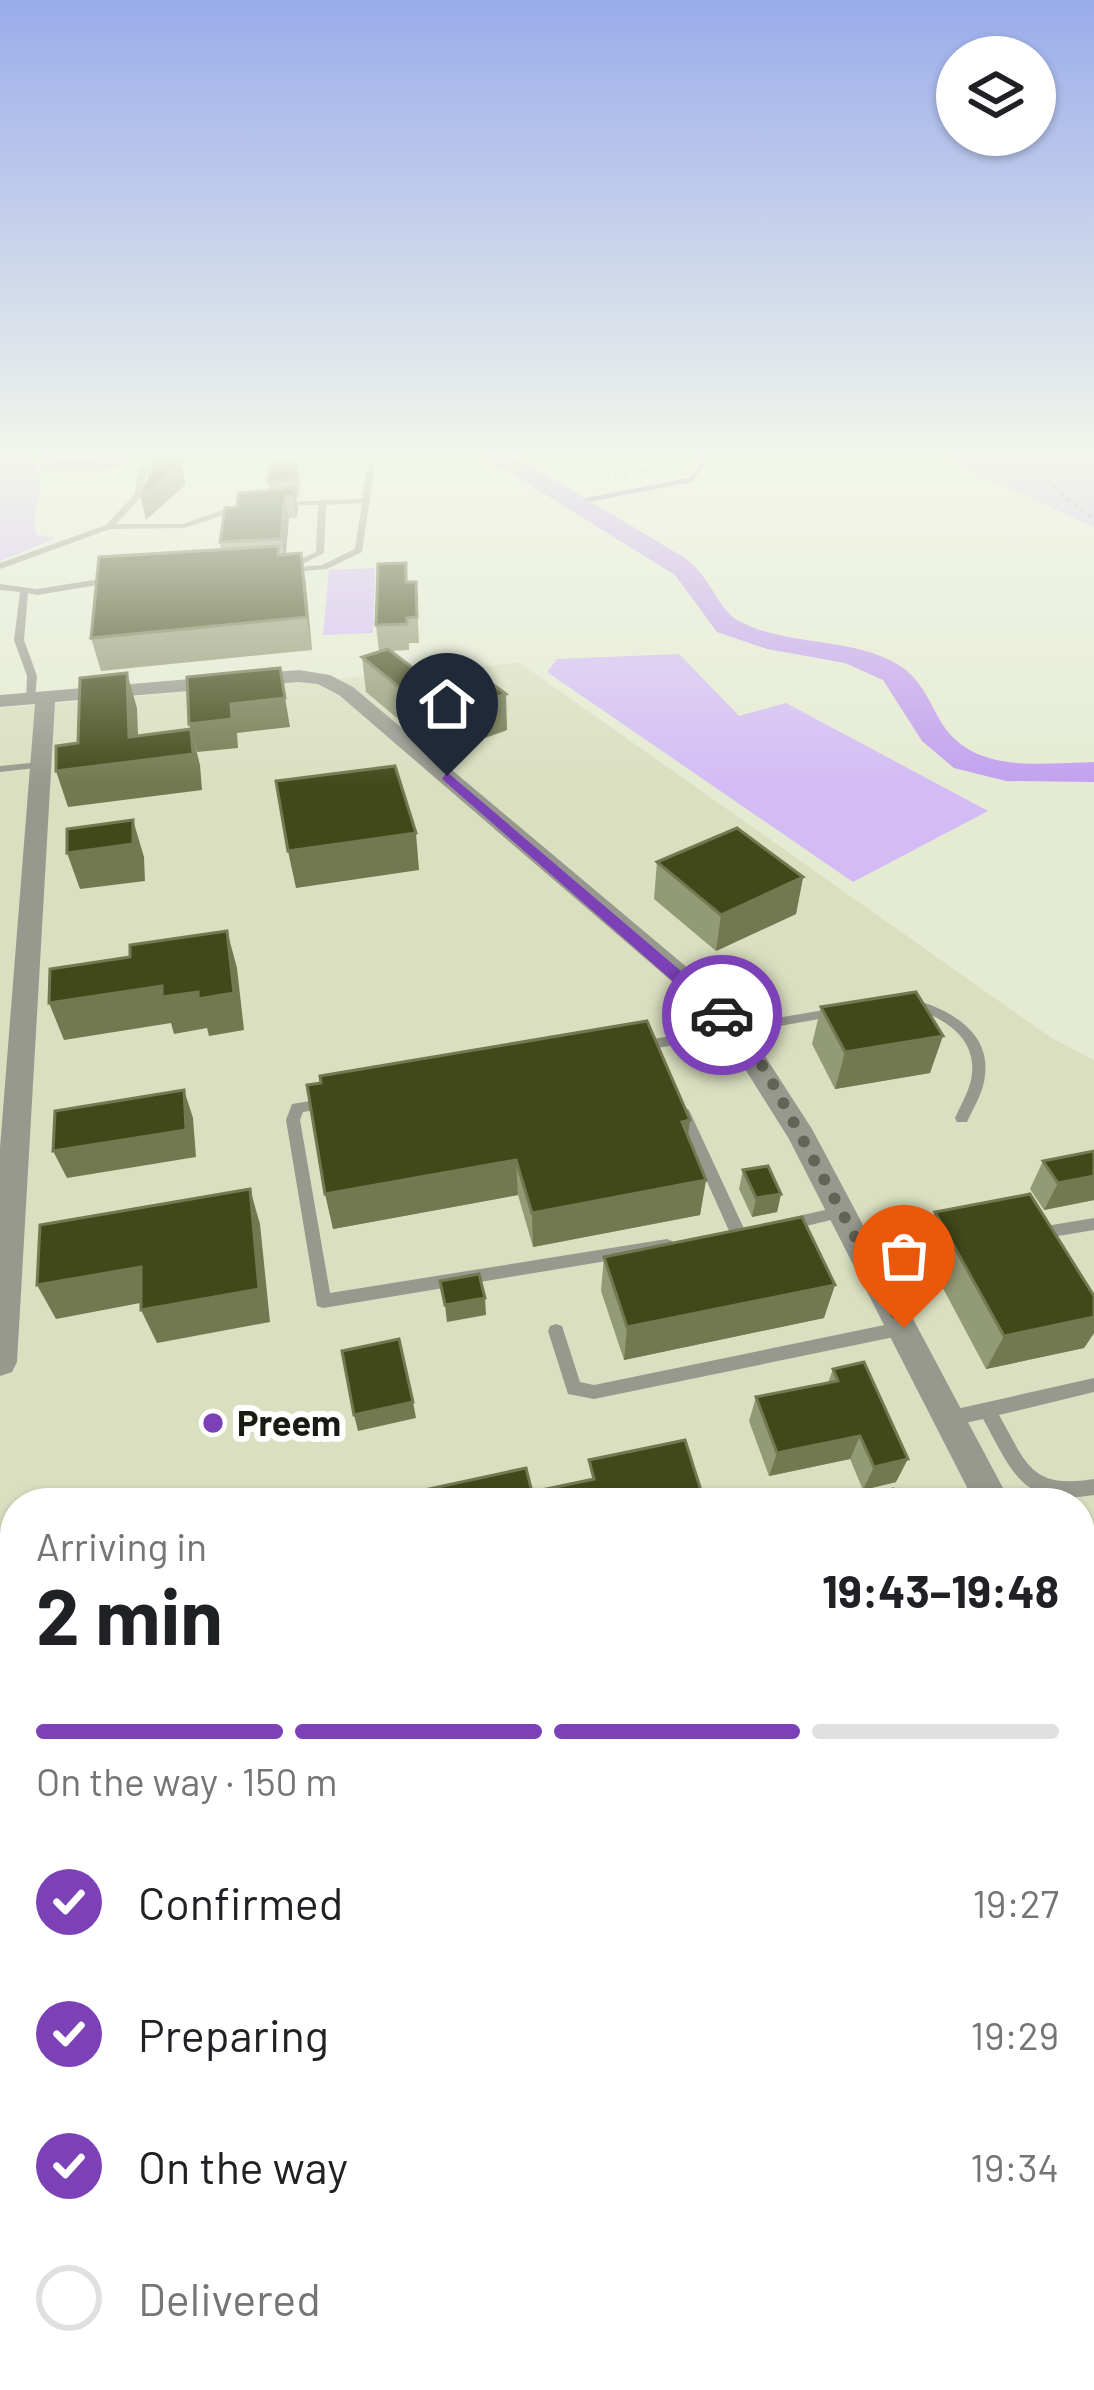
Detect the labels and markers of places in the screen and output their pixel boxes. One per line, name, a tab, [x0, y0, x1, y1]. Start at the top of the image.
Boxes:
pin	[396, 653, 498, 776]
pin	[853, 1205, 955, 1328]
place label: Preem	[237, 1400, 341, 1443]
marker: Preem	[200, 1410, 226, 1436]

